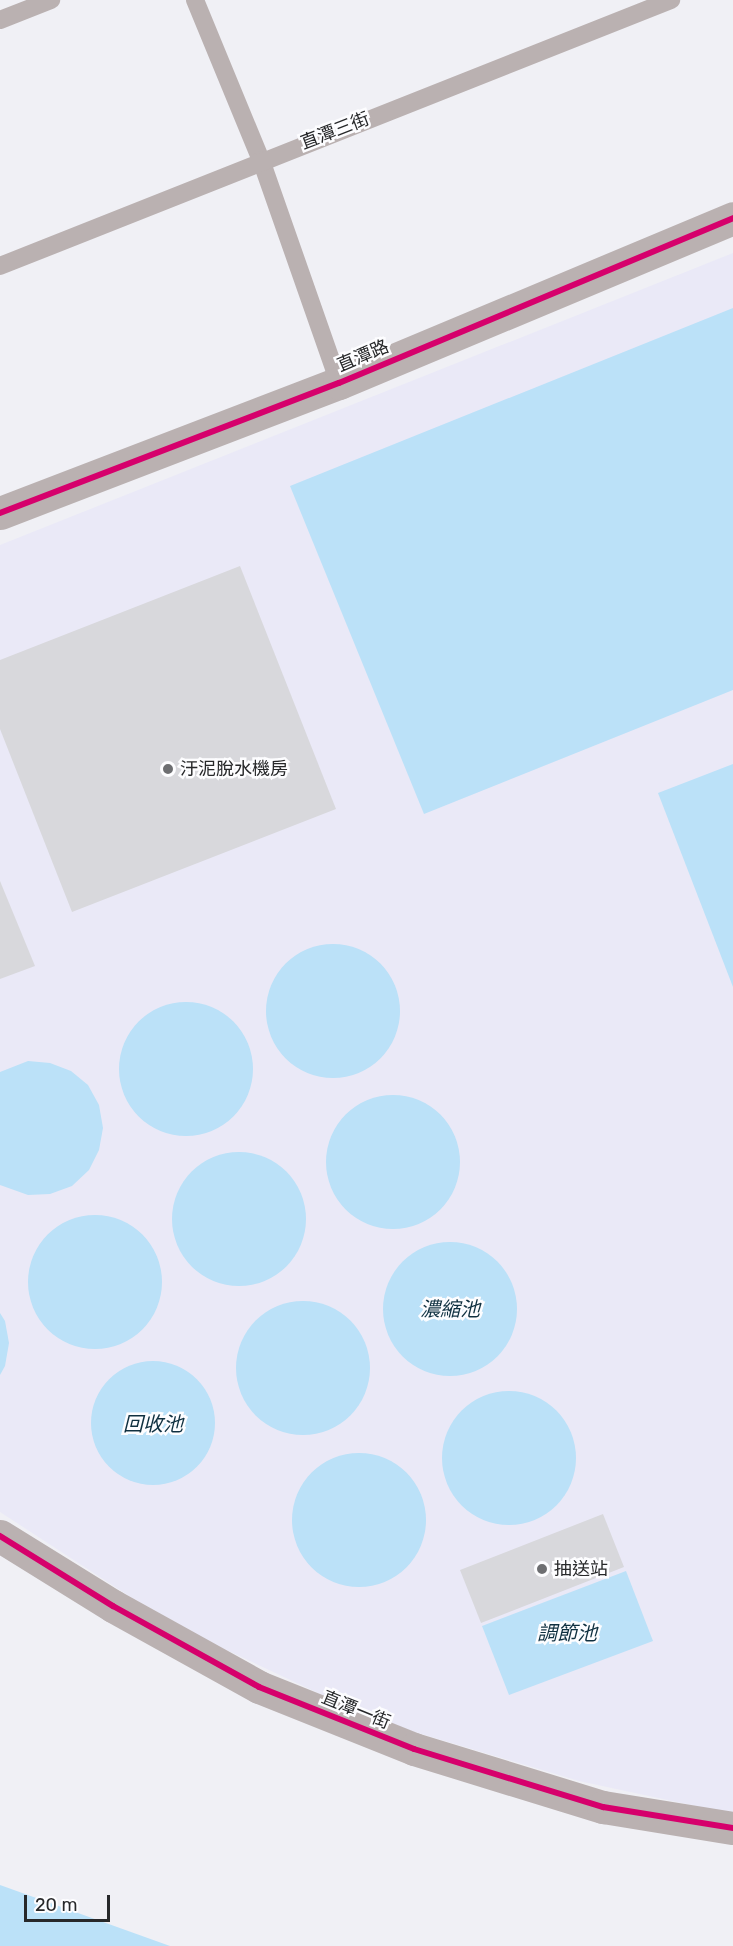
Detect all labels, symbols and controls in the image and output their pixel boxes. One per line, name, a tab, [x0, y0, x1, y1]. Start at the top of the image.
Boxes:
street label: 直潭三街	[298, 108, 372, 154]
street label: 直潭路	[334, 336, 392, 376]
place label: 汙泥脫水機房	[180, 758, 288, 780]
marker: 汙泥脫水機房	[161, 762, 175, 776]
water label: 濃縮池	[420, 1297, 480, 1321]
water label: 回收池	[123, 1412, 183, 1436]
place label: 抽送站	[554, 1558, 608, 1580]
marker: 抽送站	[535, 1562, 549, 1576]
water label: 調節池	[537, 1621, 597, 1645]
street label: 直潭一街	[319, 1687, 393, 1733]
scale bar	[27, 1883, 112, 1921]
text: 20 m	[35, 1894, 77, 1916]

